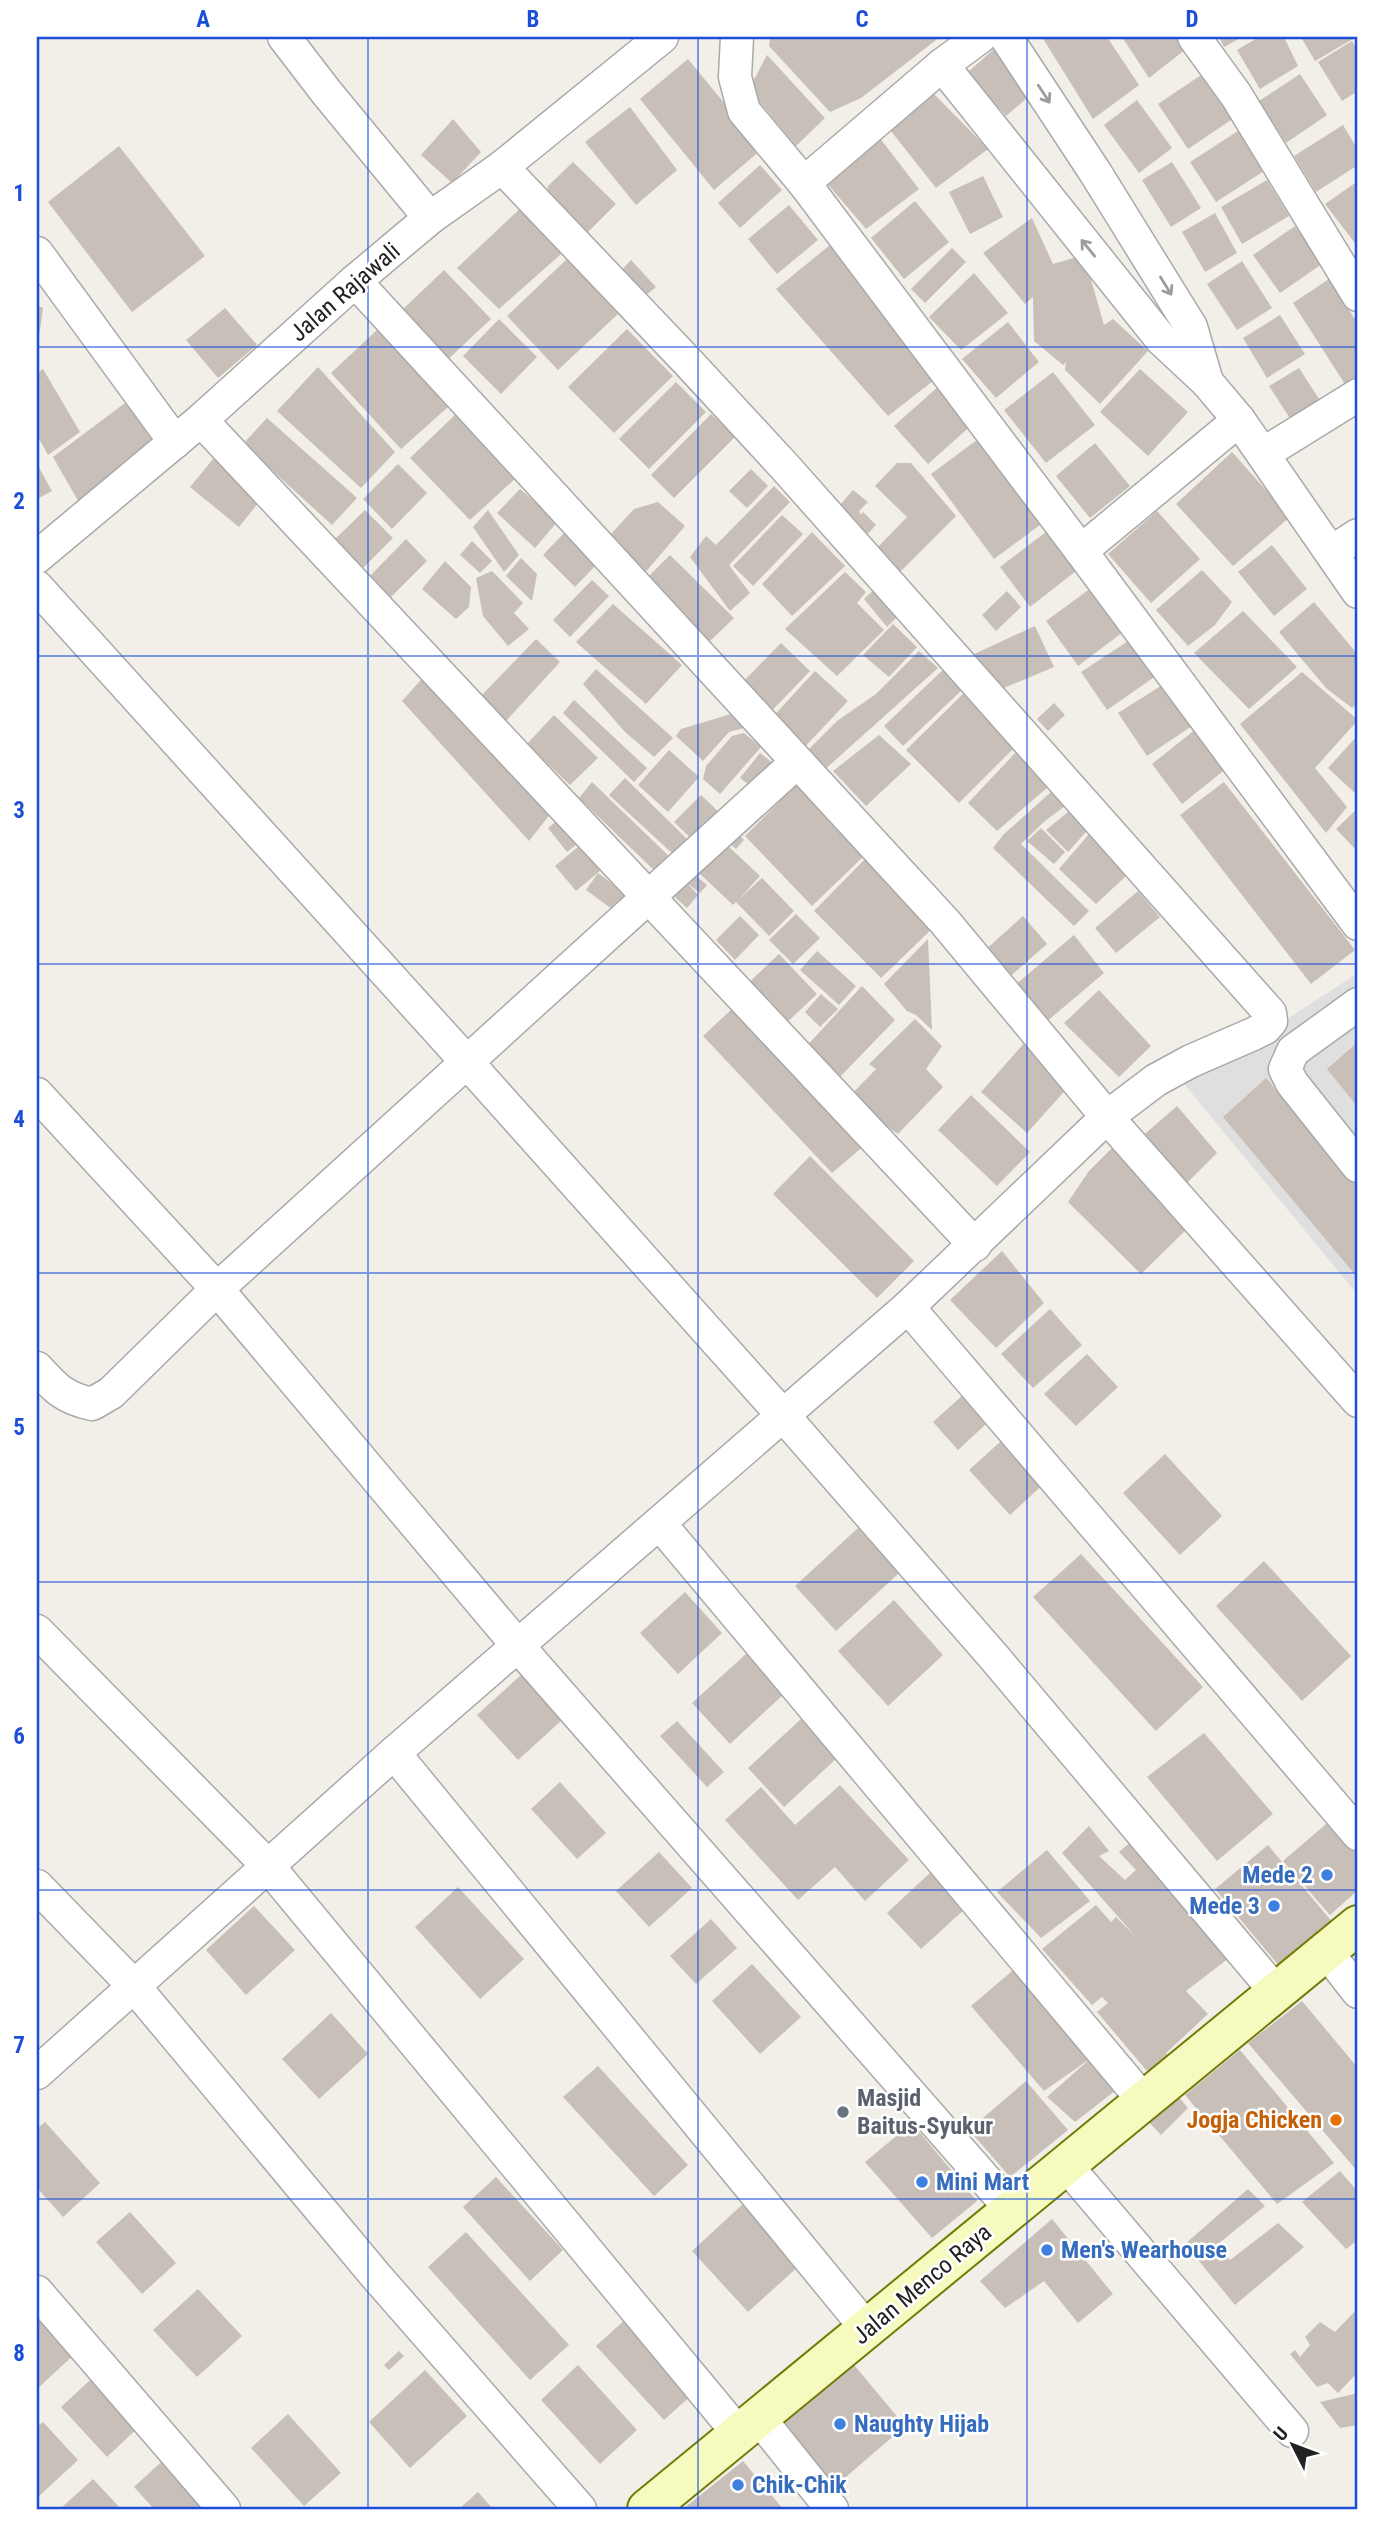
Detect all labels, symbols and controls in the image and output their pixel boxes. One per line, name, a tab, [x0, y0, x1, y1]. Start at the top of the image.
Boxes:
text: A	[196, 6, 210, 33]
text: B	[527, 6, 539, 33]
text: C	[855, 6, 869, 33]
text: D	[1186, 6, 1199, 33]
one-way arrow	[1036, 84, 1051, 103]
text: 1	[13, 180, 25, 207]
street label: Jalan Rajawali	[284, 237, 406, 347]
one-way arrow	[1080, 239, 1096, 257]
one-way arrow	[1159, 275, 1173, 295]
text: 2	[13, 488, 25, 515]
text: 3	[13, 797, 25, 824]
text: 4	[13, 1106, 25, 1133]
text: 5	[13, 1414, 25, 1441]
text: 6	[13, 1723, 25, 1750]
place label: Mede 2	[1242, 1861, 1313, 1889]
marker: Mede 2	[1319, 1867, 1335, 1883]
place label: Mede 3	[1189, 1892, 1260, 1920]
marker: Mede 3	[1266, 1898, 1282, 1914]
text: 7	[13, 2032, 25, 2059]
place label: Masjid Baitus-Syukur	[857, 2084, 993, 2140]
marker: Masjid Baitus-Syukur	[835, 2104, 851, 2120]
place label: Jogja Chicken	[1186, 2106, 1322, 2134]
marker: Jogja Chicken	[1328, 2112, 1344, 2128]
place label: Mini Mart	[936, 2168, 1029, 2196]
marker: Mini Mart	[914, 2174, 930, 2190]
street label: Jalan Menco Raya	[847, 2218, 997, 2350]
place label: Men's Wearhouse	[1061, 2236, 1227, 2264]
marker: Men's Wearhouse	[1039, 2242, 1055, 2258]
text: 8	[13, 2340, 25, 2367]
place label: Naughty Hijab	[854, 2410, 989, 2438]
north arrow	[1258, 2410, 1328, 2480]
marker: Naughty Hijab	[832, 2416, 848, 2432]
text: U	[1269, 2422, 1293, 2446]
place label: Chik-Chik	[752, 2471, 847, 2499]
marker: Chik-Chik	[730, 2477, 746, 2493]

